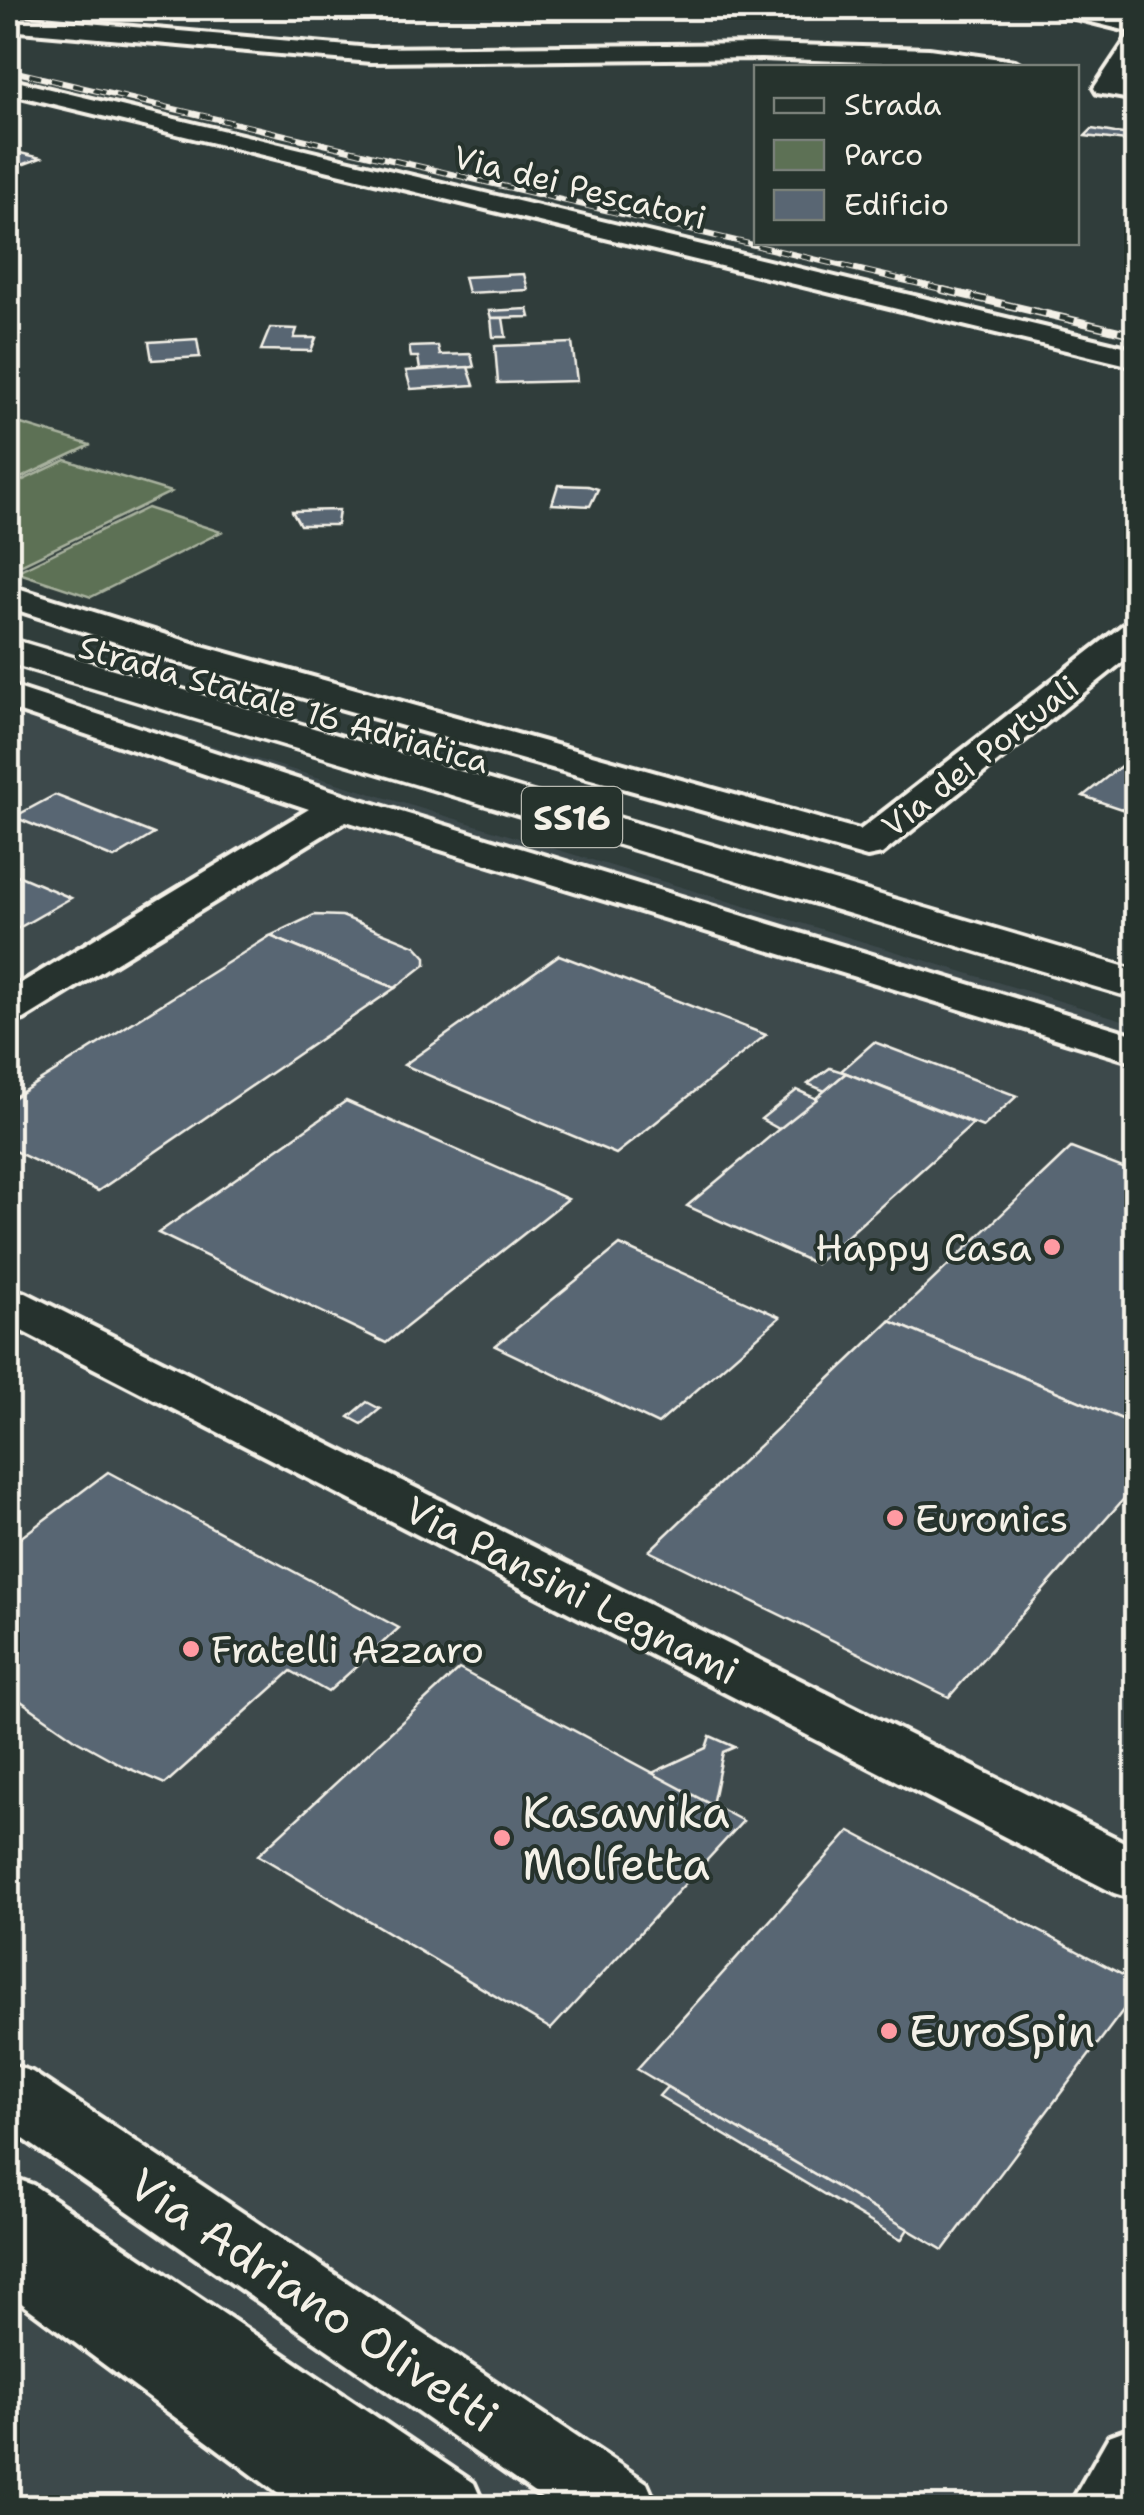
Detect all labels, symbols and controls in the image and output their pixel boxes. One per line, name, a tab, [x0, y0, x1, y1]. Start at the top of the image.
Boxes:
legend	[754, 65, 1079, 245]
text: Strada	[844, 84, 942, 125]
text: Parco	[844, 134, 923, 175]
street label: Via dei Pescatori	[449, 135, 711, 239]
text: Edificio	[844, 184, 949, 225]
street label: Strada Statale 16 Adriatica	[74, 625, 494, 783]
street label: Via dei Portuali	[873, 665, 1087, 847]
road number: SS16	[522, 787, 622, 847]
place label: Happy Casa	[815, 1222, 1032, 1273]
marker: Happy Casa	[1041, 1236, 1063, 1258]
street label: Via Pansini Legnami	[396, 1484, 748, 1696]
place label: Euronics	[915, 1493, 1068, 1544]
marker: Euronics	[884, 1507, 906, 1529]
place label: Fratelli Azzaro	[211, 1624, 484, 1675]
marker: Fratelli Azzaro	[180, 1638, 202, 1660]
place label: Kasawika Molfetta	[522, 1782, 730, 1894]
marker: Kasawika Molfetta	[491, 1827, 513, 1849]
place label: EuroSpin	[909, 2001, 1095, 2061]
marker: EuroSpin	[878, 2020, 900, 2042]
street label: Via Adriano Olivetti	[118, 2154, 510, 2446]

